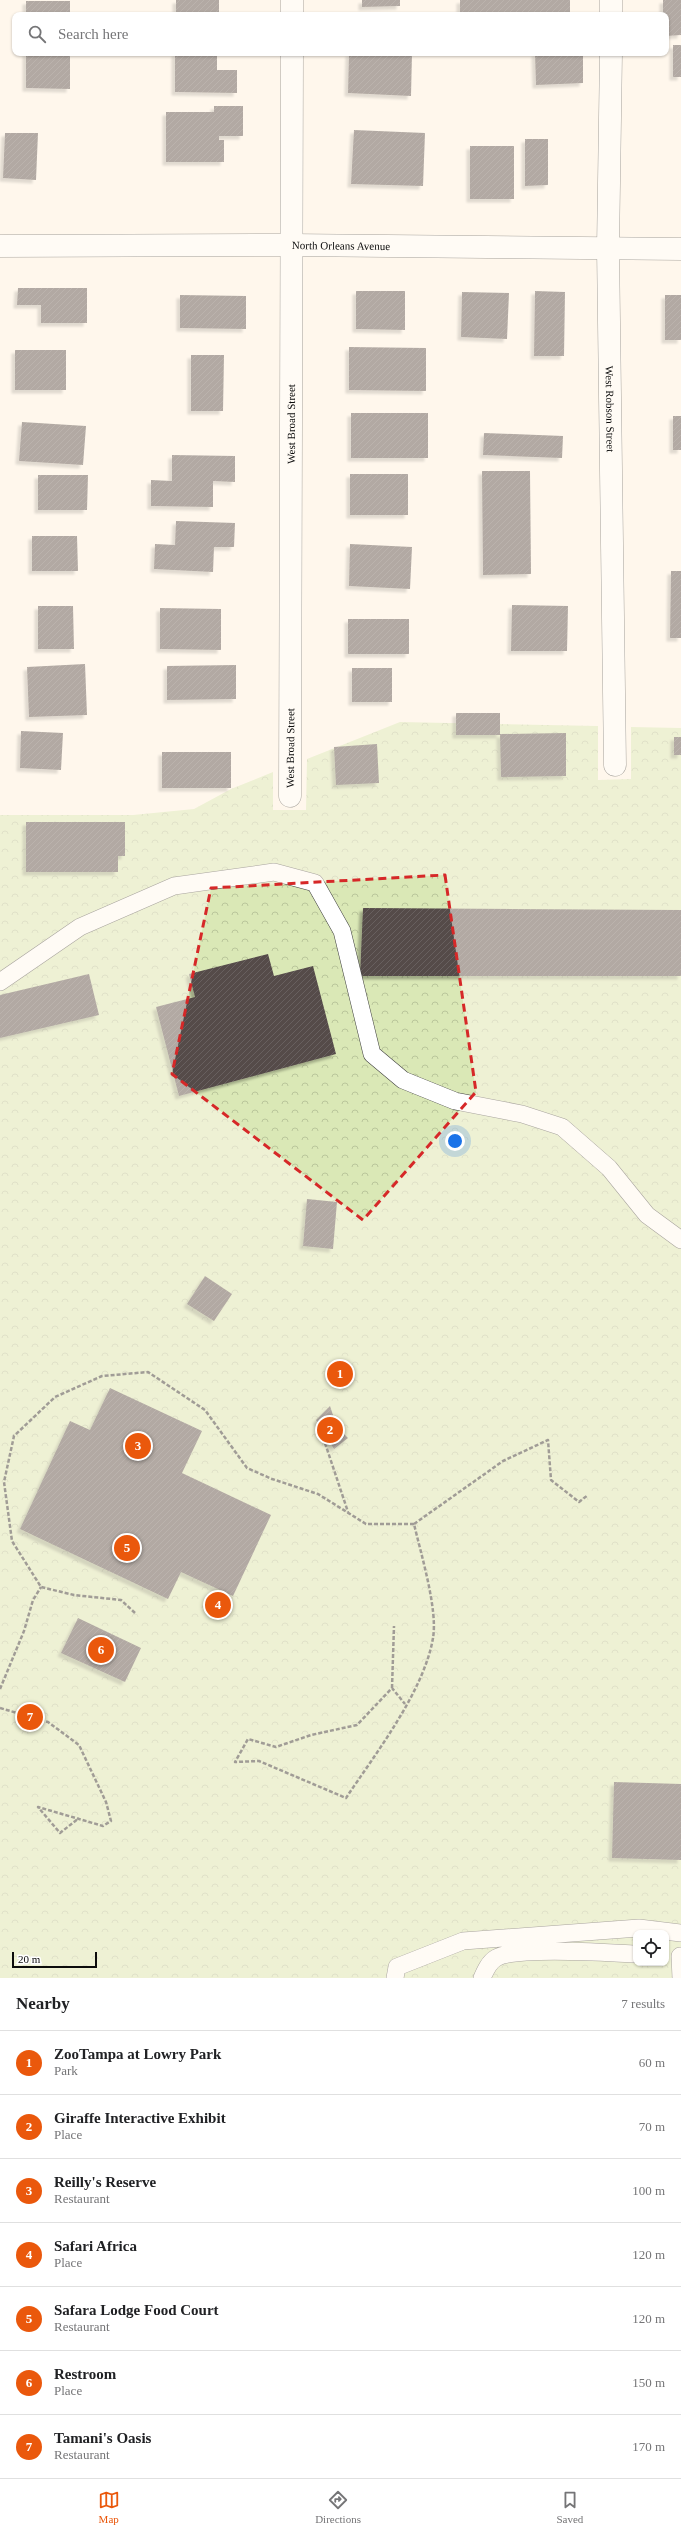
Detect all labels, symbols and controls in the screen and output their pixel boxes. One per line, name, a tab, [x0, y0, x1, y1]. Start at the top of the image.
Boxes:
search box	[12, 12, 669, 56]
icon: search	[26, 23, 48, 45]
text: Search here	[58, 26, 128, 42]
street label: North Orleans Avenue	[292, 239, 390, 252]
street label: West Robson Street	[604, 366, 617, 452]
street label: West Broad Street	[285, 384, 297, 464]
street label: West Broad Street	[284, 708, 296, 788]
your location	[445, 1131, 465, 1151]
pin: 1	[327, 1359, 353, 1389]
pin: 2	[317, 1415, 343, 1445]
pin: 3	[125, 1431, 151, 1461]
pin: 5	[114, 1533, 140, 1563]
pin: 4	[205, 1590, 231, 1620]
pin: 6	[88, 1635, 114, 1665]
pin: 7	[17, 1702, 43, 1732]
map controls	[633, 1930, 669, 1966]
button: locate	[633, 1930, 669, 1966]
scale bar	[12, 1950, 97, 1969]
text: 20 m	[18, 1953, 40, 1965]
text: Nearby	[16, 1994, 70, 2013]
text: 7 results	[621, 1996, 665, 2011]
text: ZooTampa at Lowry Park	[54, 2046, 221, 2062]
text: 1	[26, 2055, 32, 2070]
text: 60 m	[639, 2055, 665, 2070]
text: Park	[54, 2063, 78, 2078]
text: Giraffe Interactive Exhibit	[54, 2110, 226, 2126]
text: 2	[26, 2119, 32, 2134]
text: 70 m	[639, 2119, 665, 2134]
text: Place	[54, 2127, 82, 2142]
text: Reilly's Reserve	[54, 2174, 156, 2190]
text: 3	[26, 2183, 32, 2198]
text: 100 m	[632, 2183, 665, 2198]
text: Restaurant	[54, 2191, 110, 2206]
text: Safari Africa	[54, 2238, 137, 2254]
text: 4	[26, 2247, 32, 2262]
text: 120 m	[632, 2247, 665, 2262]
text: Place	[54, 2255, 82, 2270]
text: Safara Lodge Food Court	[54, 2302, 219, 2318]
text: 5	[26, 2311, 32, 2326]
text: 120 m	[632, 2311, 665, 2326]
text: Restaurant	[54, 2319, 110, 2334]
text: Restroom	[54, 2366, 116, 2382]
text: 6	[26, 2375, 32, 2390]
text: 150 m	[632, 2375, 665, 2390]
text: Place	[54, 2383, 82, 2398]
text: Tamani's Oasis	[54, 2430, 151, 2446]
text: 7	[26, 2439, 32, 2454]
text: 170 m	[632, 2439, 665, 2454]
text: Restaurant	[54, 2447, 110, 2462]
tab: Map	[98, 2489, 120, 2525]
tab: Directions	[315, 2489, 361, 2525]
tab: Saved	[556, 2489, 583, 2525]

